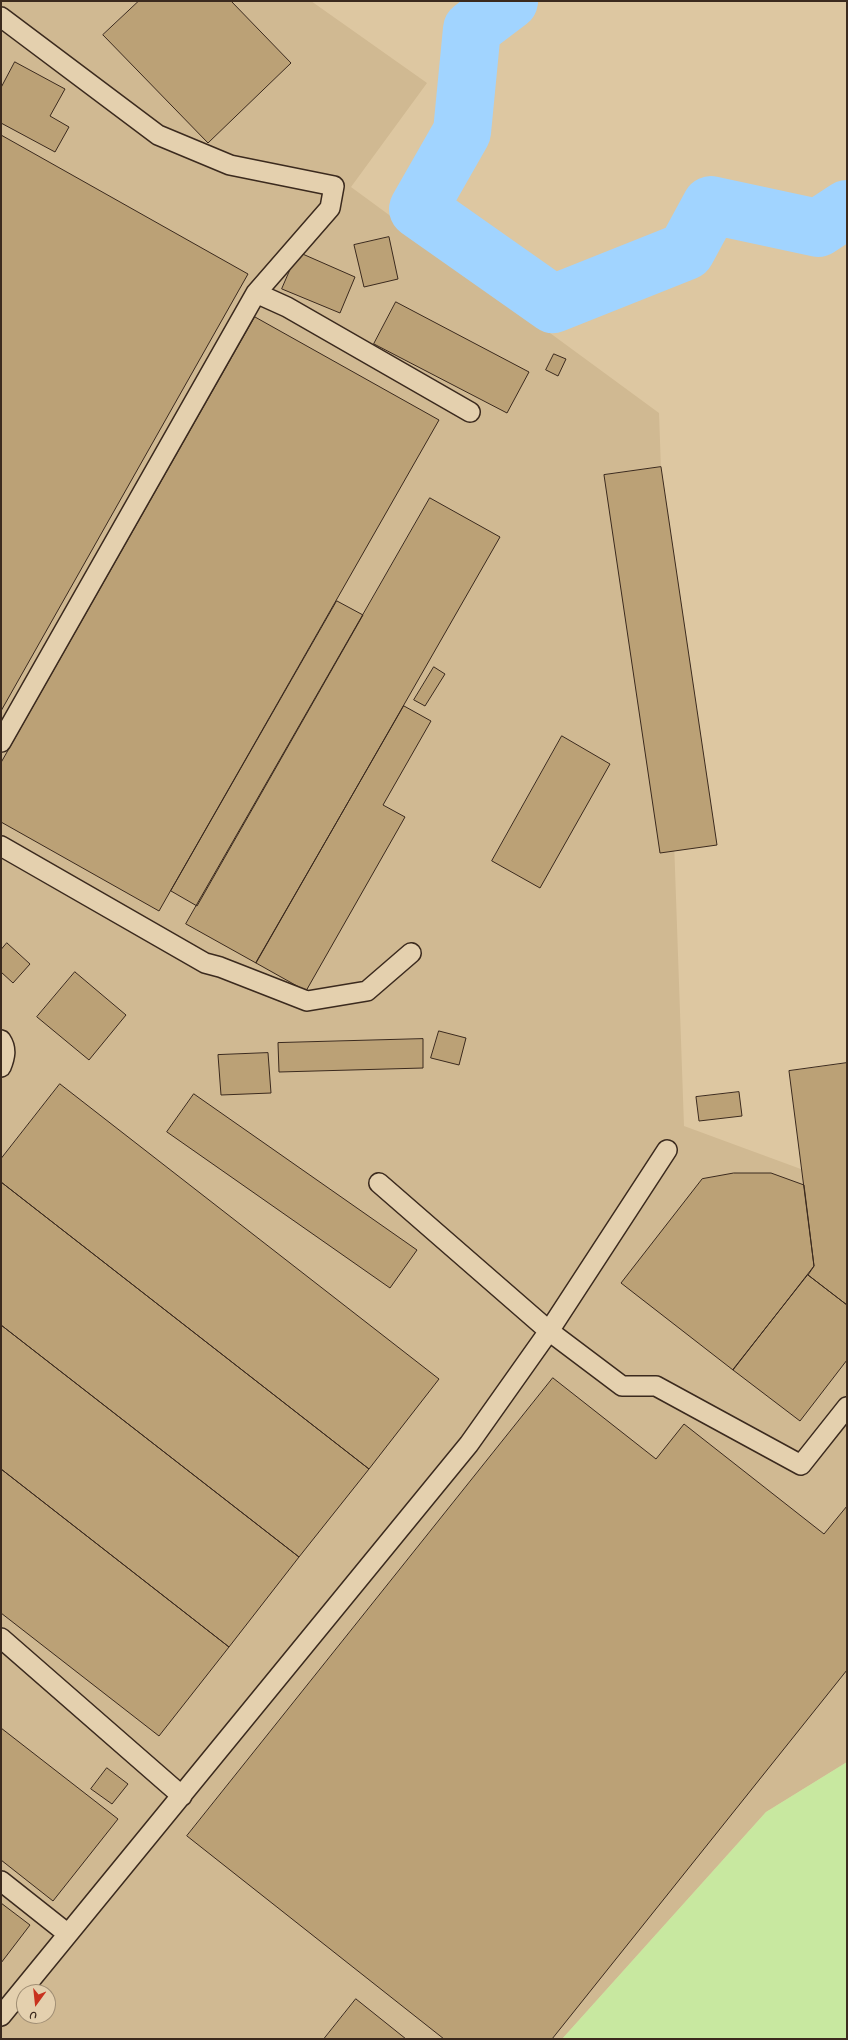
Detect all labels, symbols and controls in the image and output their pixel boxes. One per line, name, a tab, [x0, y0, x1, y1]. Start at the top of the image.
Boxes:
north arrow	[16, 1984, 56, 2024]
text: U	[28, 2007, 38, 2022]

